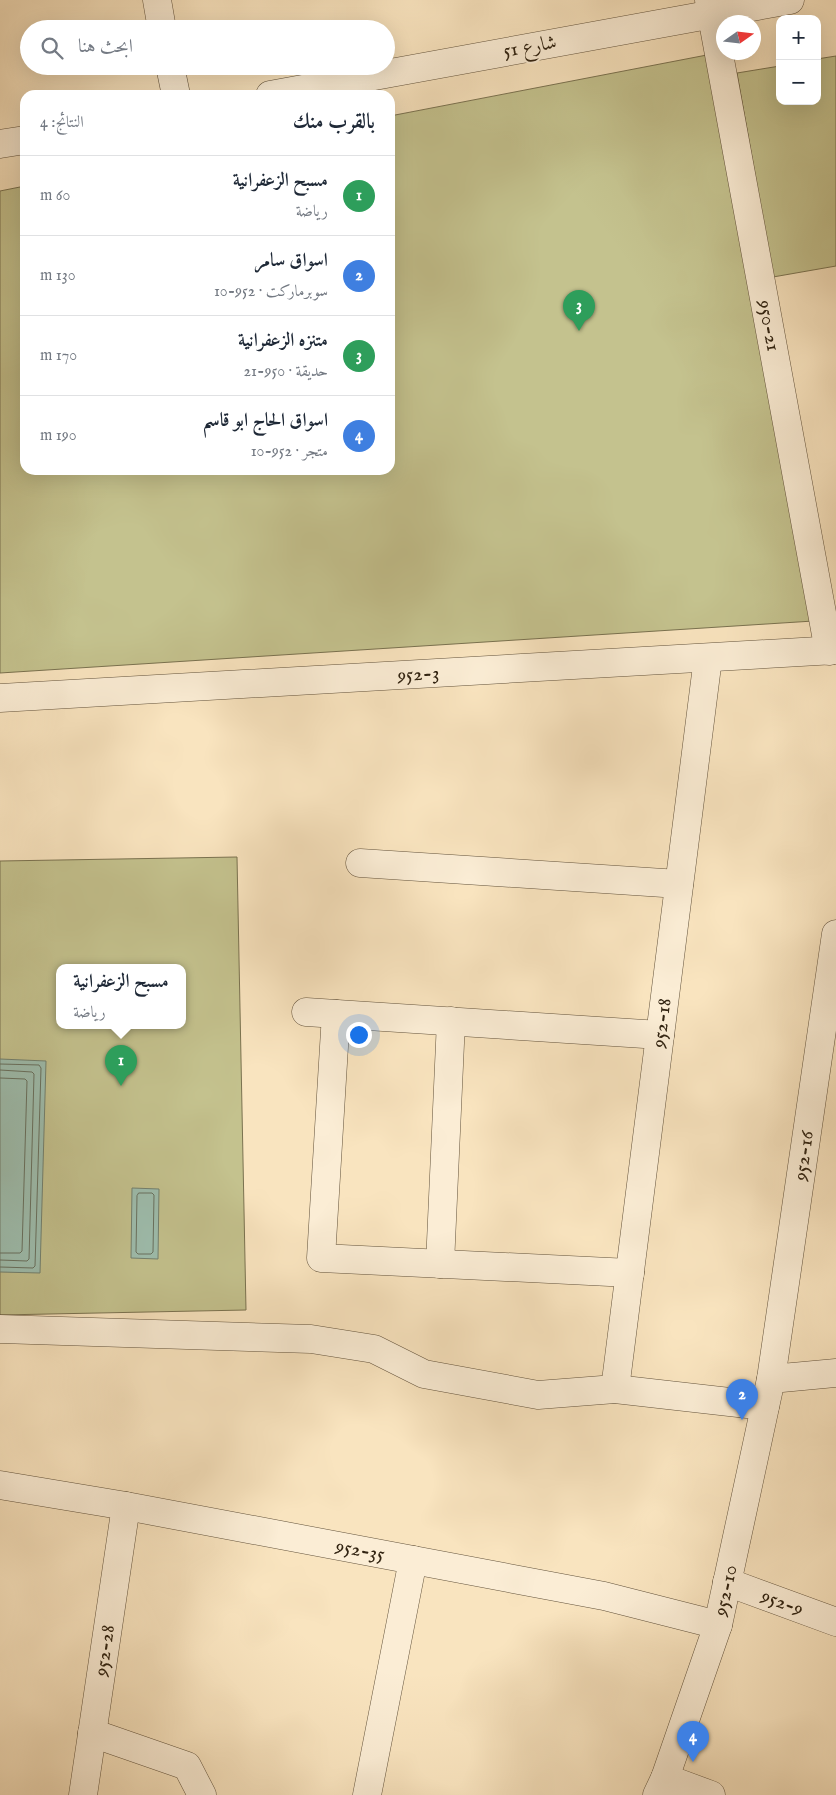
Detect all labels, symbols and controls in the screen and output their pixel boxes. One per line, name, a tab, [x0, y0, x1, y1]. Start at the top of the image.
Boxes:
north arrow	[716, 15, 761, 60]
map controls	[776, 15, 821, 105]
button: +	[776, 15, 821, 60]
search box	[20, 20, 395, 75]
street label: شارع 51	[501, 30, 559, 68]
icon: search	[38, 34, 66, 62]
text: ابحث هنا	[78, 35, 133, 59]
button: −	[776, 60, 821, 105]
text: بالقرب منك	[293, 109, 375, 136]
text: النتائج: 4	[40, 113, 84, 133]
text: مسبح الزعفرانية	[233, 169, 328, 193]
text: 60 m	[40, 186, 70, 206]
text: 1	[356, 186, 362, 206]
text: رياضة	[296, 202, 328, 222]
text: اسواق سامر	[255, 249, 328, 273]
text: 130 m	[40, 266, 76, 286]
text: 2	[355, 266, 363, 286]
text: سوبرماركت · 952-10	[214, 282, 328, 302]
pin: 3	[563, 290, 595, 331]
street label: 950-21	[752, 297, 786, 353]
text: متنزه الزعفرانية	[238, 329, 328, 353]
text: 170 m	[40, 346, 77, 366]
text: 3	[356, 346, 362, 366]
text: حديقة · 950-21	[244, 362, 328, 382]
text: اسواق الحاج ابو قاسم	[202, 409, 328, 433]
text: 190 m	[40, 426, 77, 446]
text: 4	[355, 426, 363, 446]
text: متجر · 952-10	[251, 442, 328, 462]
street label: 952-3	[396, 660, 440, 688]
popup	[56, 964, 186, 1029]
text: مسبح الزعفرانية	[73, 970, 169, 994]
street label: 952-18	[646, 997, 677, 1050]
text: رياضة	[73, 1003, 106, 1023]
your location	[346, 1022, 372, 1048]
pin: 1	[105, 1045, 137, 1086]
street label: 952-16	[787, 1128, 820, 1184]
pin: 2	[726, 1379, 758, 1420]
street label: 952-35	[333, 1533, 387, 1567]
street label: 952-10	[708, 1563, 743, 1619]
street label: 952-9	[757, 1583, 807, 1622]
street label: 952-28	[88, 1623, 121, 1679]
pin: 4	[677, 1721, 709, 1762]

